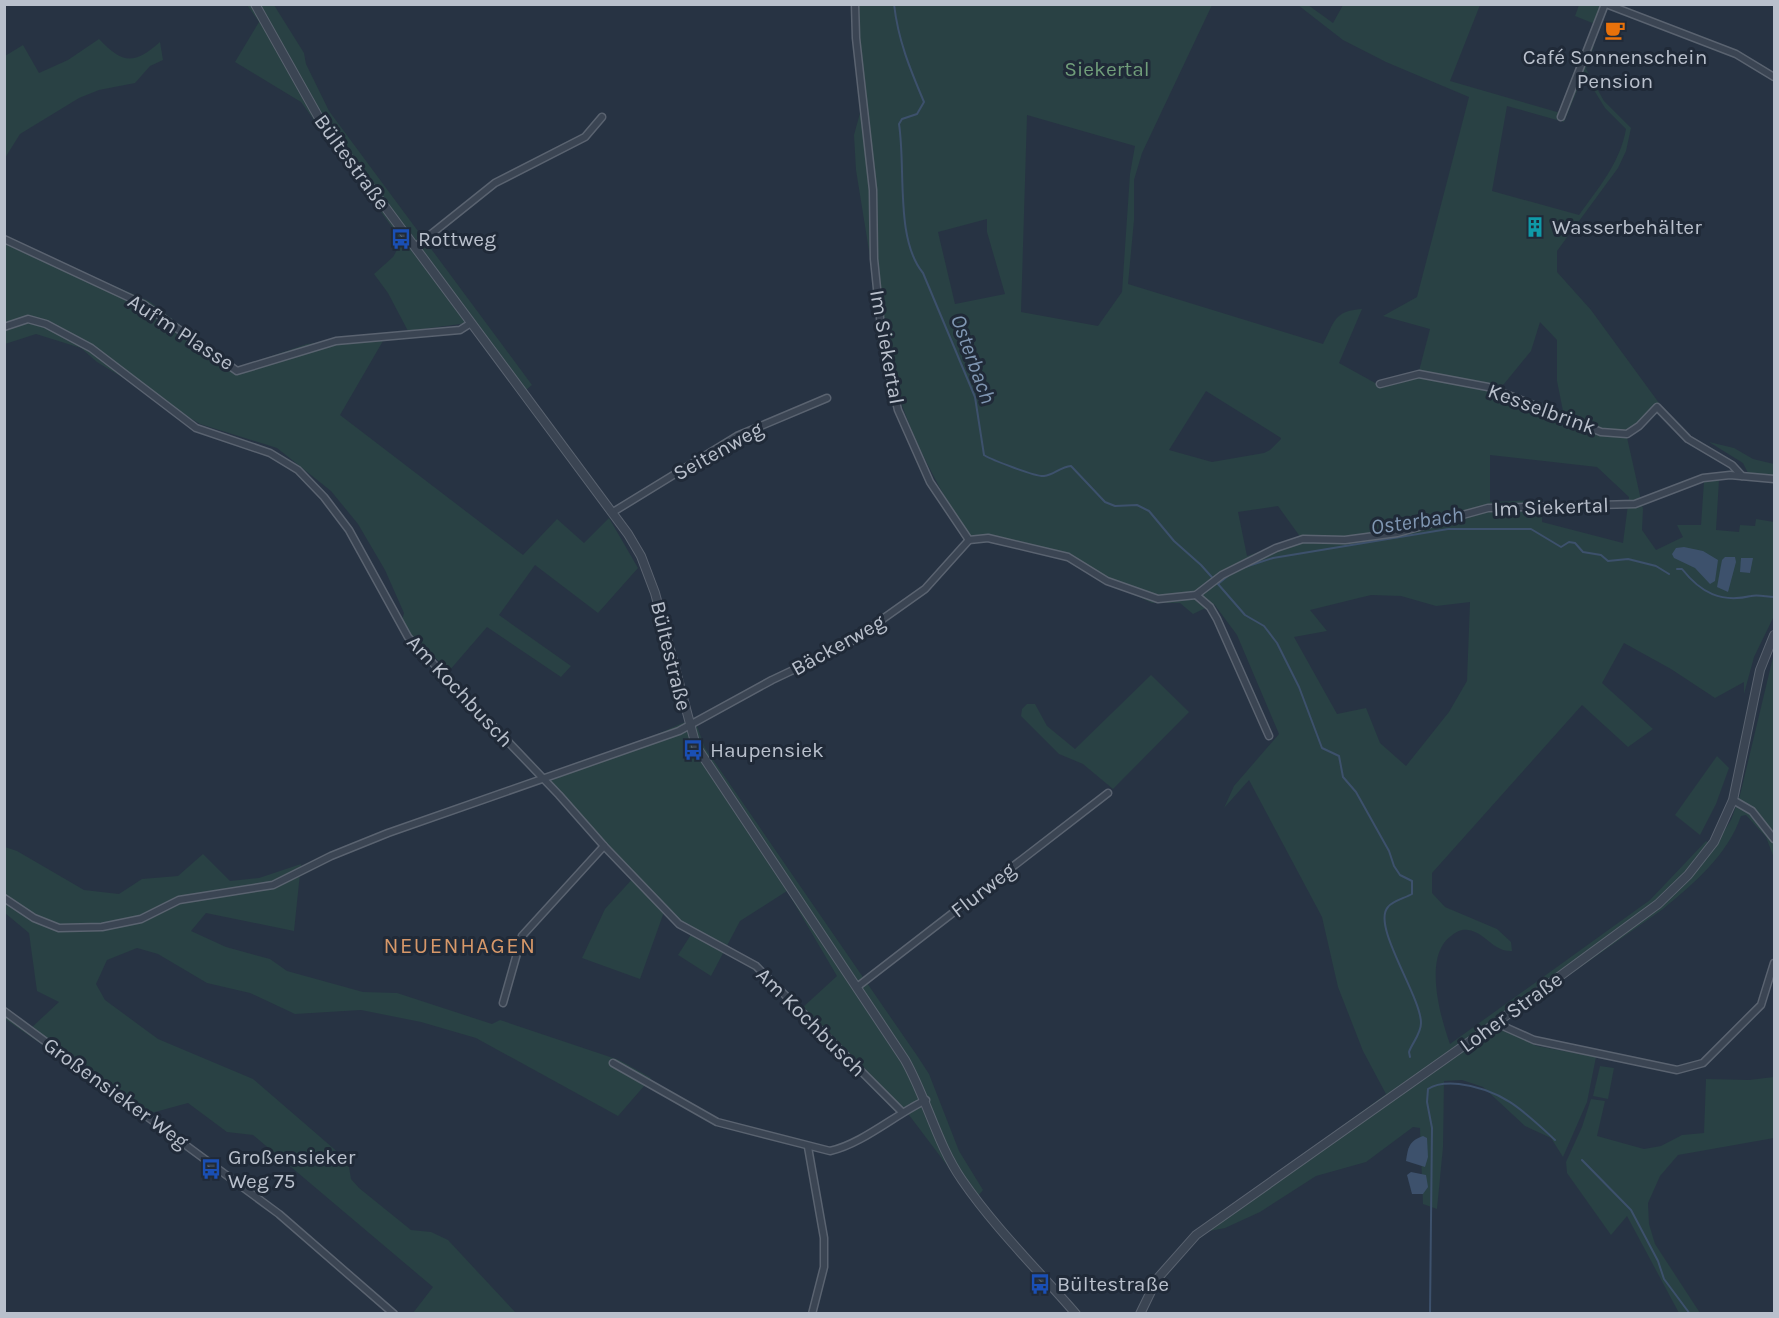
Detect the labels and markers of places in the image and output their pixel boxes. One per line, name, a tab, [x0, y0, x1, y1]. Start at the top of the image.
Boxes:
cafe icon: Café Sonnenschein Pension	[1603, 18, 1627, 42]
place label: Café Sonnenschein Pension	[1523, 45, 1707, 93]
building icon: Wasserbehälter	[1523, 215, 1547, 239]
place label: Wasserbehälter	[1552, 215, 1702, 239]
bus stop icon: Rottweg	[389, 227, 413, 251]
place label: Rottweg	[418, 227, 496, 251]
bus stop icon: Haupensiek	[681, 738, 705, 762]
place label: Haupensiek	[710, 738, 824, 762]
place label: Großensieker Weg 75	[228, 1145, 356, 1193]
bus stop icon: Großensieker Weg 75	[199, 1157, 223, 1181]
bus stop icon: Bültestraße	[1028, 1272, 1052, 1296]
place label: Bültestraße	[1057, 1272, 1169, 1296]

